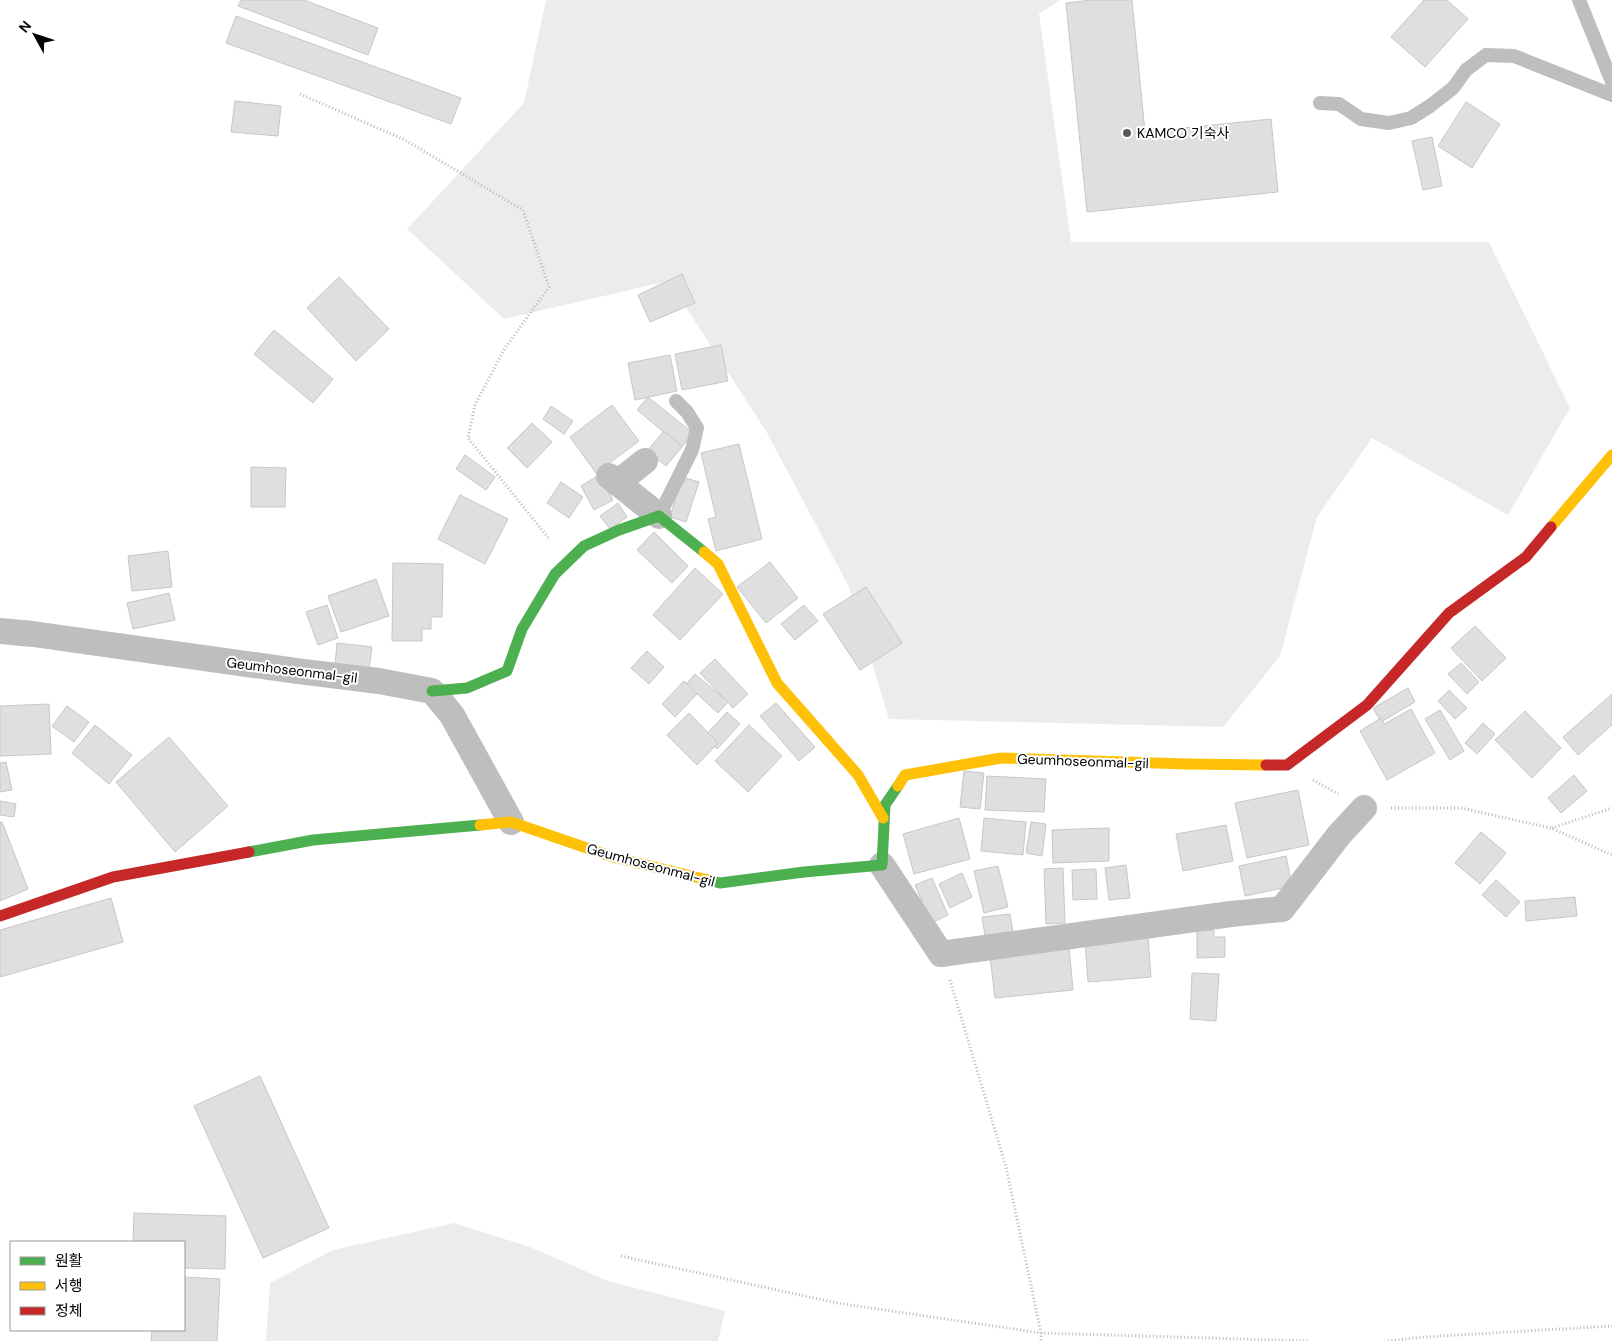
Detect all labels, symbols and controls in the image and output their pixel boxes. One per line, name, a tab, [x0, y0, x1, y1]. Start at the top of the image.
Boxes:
north arrow	[10, 10, 60, 60]
text: N	[15, 17, 35, 36]
place label: KAMCO 기숙사	[1137, 124, 1230, 142]
marker: KAMCO 기숙사	[1121, 127, 1133, 139]
street label: Geumhoseonmal-gil	[225, 653, 359, 687]
street label: Geumhoseonmal-gil	[1017, 750, 1149, 772]
street label: Geumhoseonmal-gil	[585, 839, 717, 891]
legend	[10, 1241, 185, 1331]
text: 원활	[55, 1251, 83, 1271]
text: 서행	[55, 1276, 83, 1296]
text: 정체	[55, 1301, 83, 1321]

